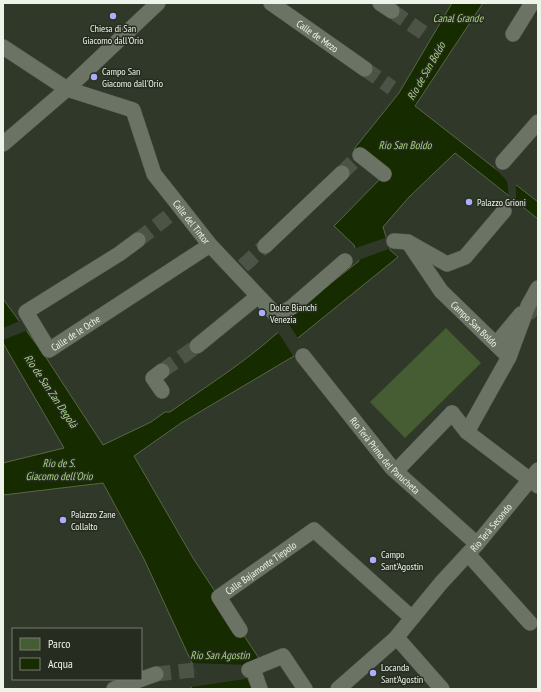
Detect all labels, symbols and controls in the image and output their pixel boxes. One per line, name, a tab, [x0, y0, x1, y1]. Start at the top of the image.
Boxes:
marker: Chiesa di San Giacomo dall'Orio	[108, 11, 118, 21]
water label: Canal Grande	[433, 11, 485, 25]
street label: Calle de Mezo	[294, 17, 341, 55]
place label: Chiesa di San Giacomo dall'Orio	[83, 22, 143, 47]
water label: Rio de San Boldo	[404, 38, 449, 103]
place label: Campo San Giacomo dall'Orio	[102, 65, 163, 90]
marker: Campo San Giacomo dall'Orio	[89, 72, 99, 82]
water label: Rio San Boldo	[378, 138, 433, 152]
place label: Palazzo Grioni	[477, 196, 526, 209]
street label: Calle del Tintor	[170, 197, 213, 247]
marker: Palazzo Grioni	[464, 197, 474, 207]
street label: Campo San Boldo	[448, 298, 501, 349]
place label: Dolce Bianchi Venezia	[269, 301, 317, 326]
marker: Dolce Bianchi Venezia	[257, 308, 267, 318]
street label: Calle de le Oche	[48, 312, 102, 354]
water label: Rio de San Zan Degolà	[21, 352, 81, 431]
street label: Rio Terà Primo del Parucheta	[347, 414, 423, 496]
water label: Rio de S. Giacomo dell'Orio	[25, 456, 94, 483]
street label: Rio Terà Secondo	[467, 500, 514, 554]
place label: Palazzo Zane Collalto	[71, 508, 116, 533]
marker: Palazzo Zane Collalto	[58, 515, 68, 525]
street label: Calle Bajamonte Tiepolo	[222, 538, 299, 597]
place label: Campo Sant'Agostin	[381, 548, 423, 573]
marker: Campo Sant'Agostin	[368, 555, 378, 565]
legend	[12, 628, 142, 680]
text: Parco	[48, 636, 70, 651]
water label: Rio San Agostin	[190, 648, 251, 662]
text: Acqua	[48, 656, 73, 671]
place label: Locanda Sant'Agostin	[381, 661, 423, 686]
marker: Locanda Sant'Agostin	[368, 668, 378, 678]

